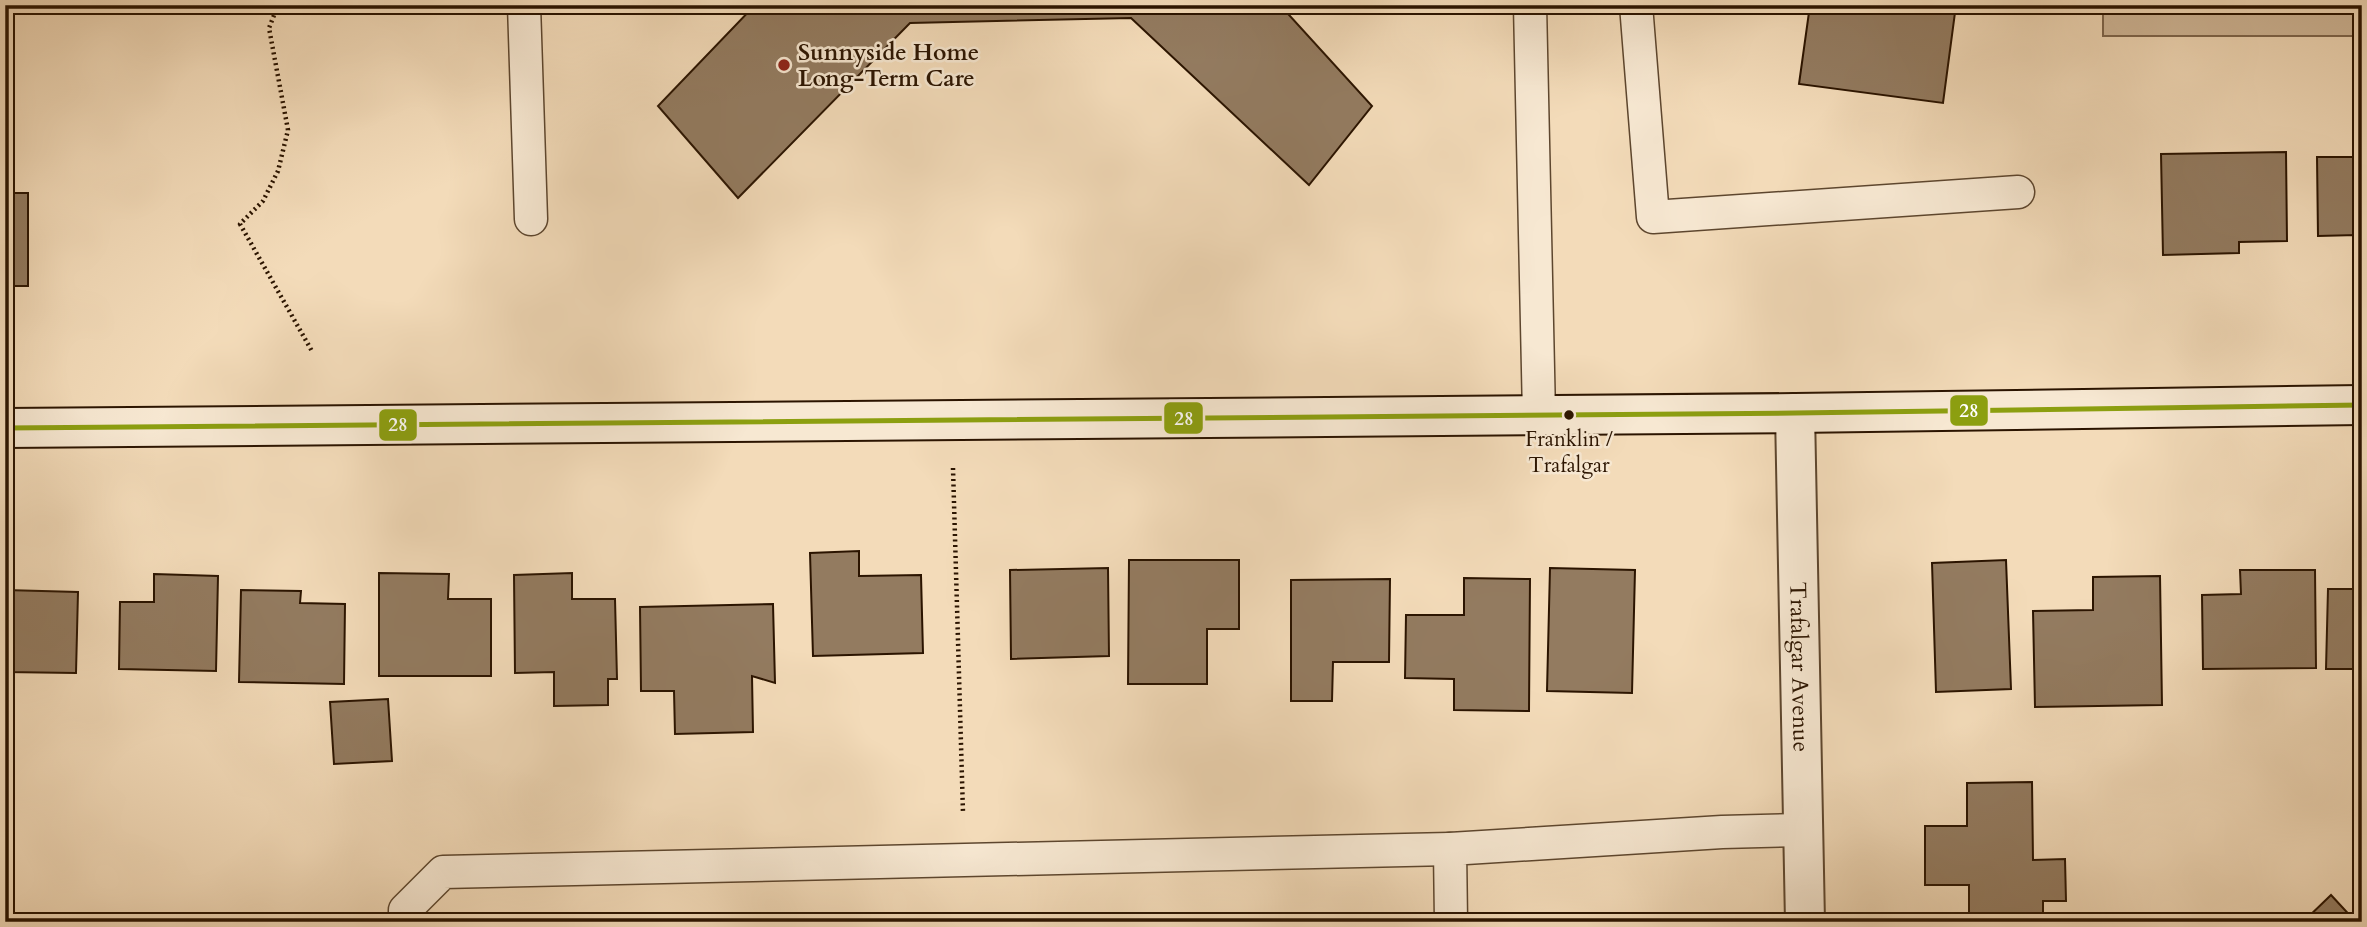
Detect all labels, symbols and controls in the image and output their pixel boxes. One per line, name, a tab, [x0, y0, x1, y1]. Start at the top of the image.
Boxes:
place label: Sunnyside Home Long-Term Care	[798, 37, 979, 94]
marker: Sunnyside Home Long-Term Care	[776, 57, 792, 73]
line badge: 28	[1949, 394, 1989, 427]
text: 28	[1959, 398, 1979, 424]
line badge: 28	[1163, 401, 1204, 435]
text: 28	[1174, 406, 1194, 432]
line badge: 28	[378, 408, 418, 442]
marker: Franklin / Trafalgar	[1562, 408, 1576, 422]
text: 28	[388, 412, 408, 438]
place label: Franklin / Trafalgar	[1525, 425, 1613, 480]
street label: Trafalgar Avenue	[1782, 582, 1817, 752]

